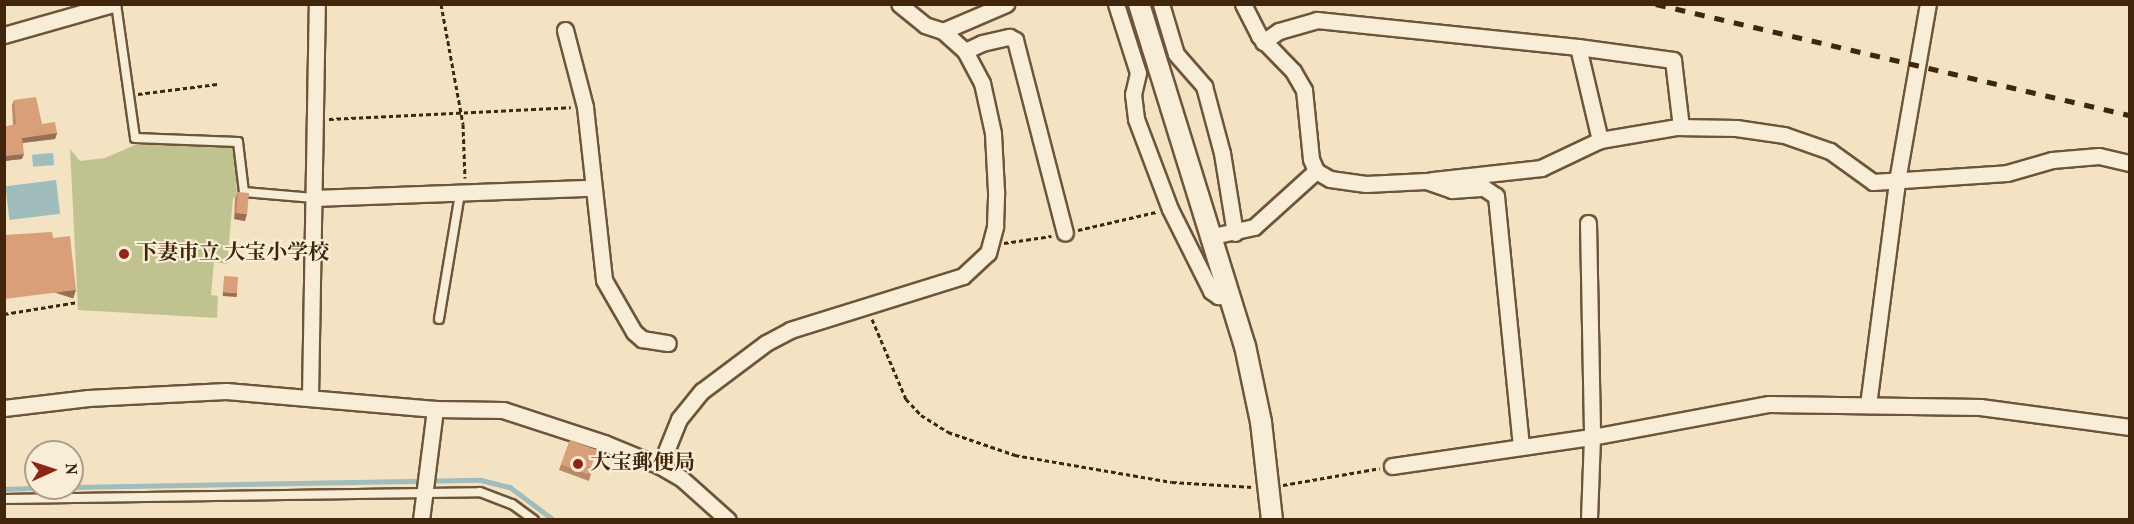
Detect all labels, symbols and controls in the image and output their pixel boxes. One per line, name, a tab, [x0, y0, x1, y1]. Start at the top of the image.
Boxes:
place label: 下妻市立 大宝小学校	[136, 241, 329, 267]
marker: 下妻市立 大宝小学校	[117, 247, 131, 261]
north arrow	[24, 440, 84, 500]
place label: 大宝郵便局	[590, 451, 695, 477]
marker: 大宝郵便局	[571, 457, 585, 471]
text: N	[59, 463, 81, 476]

